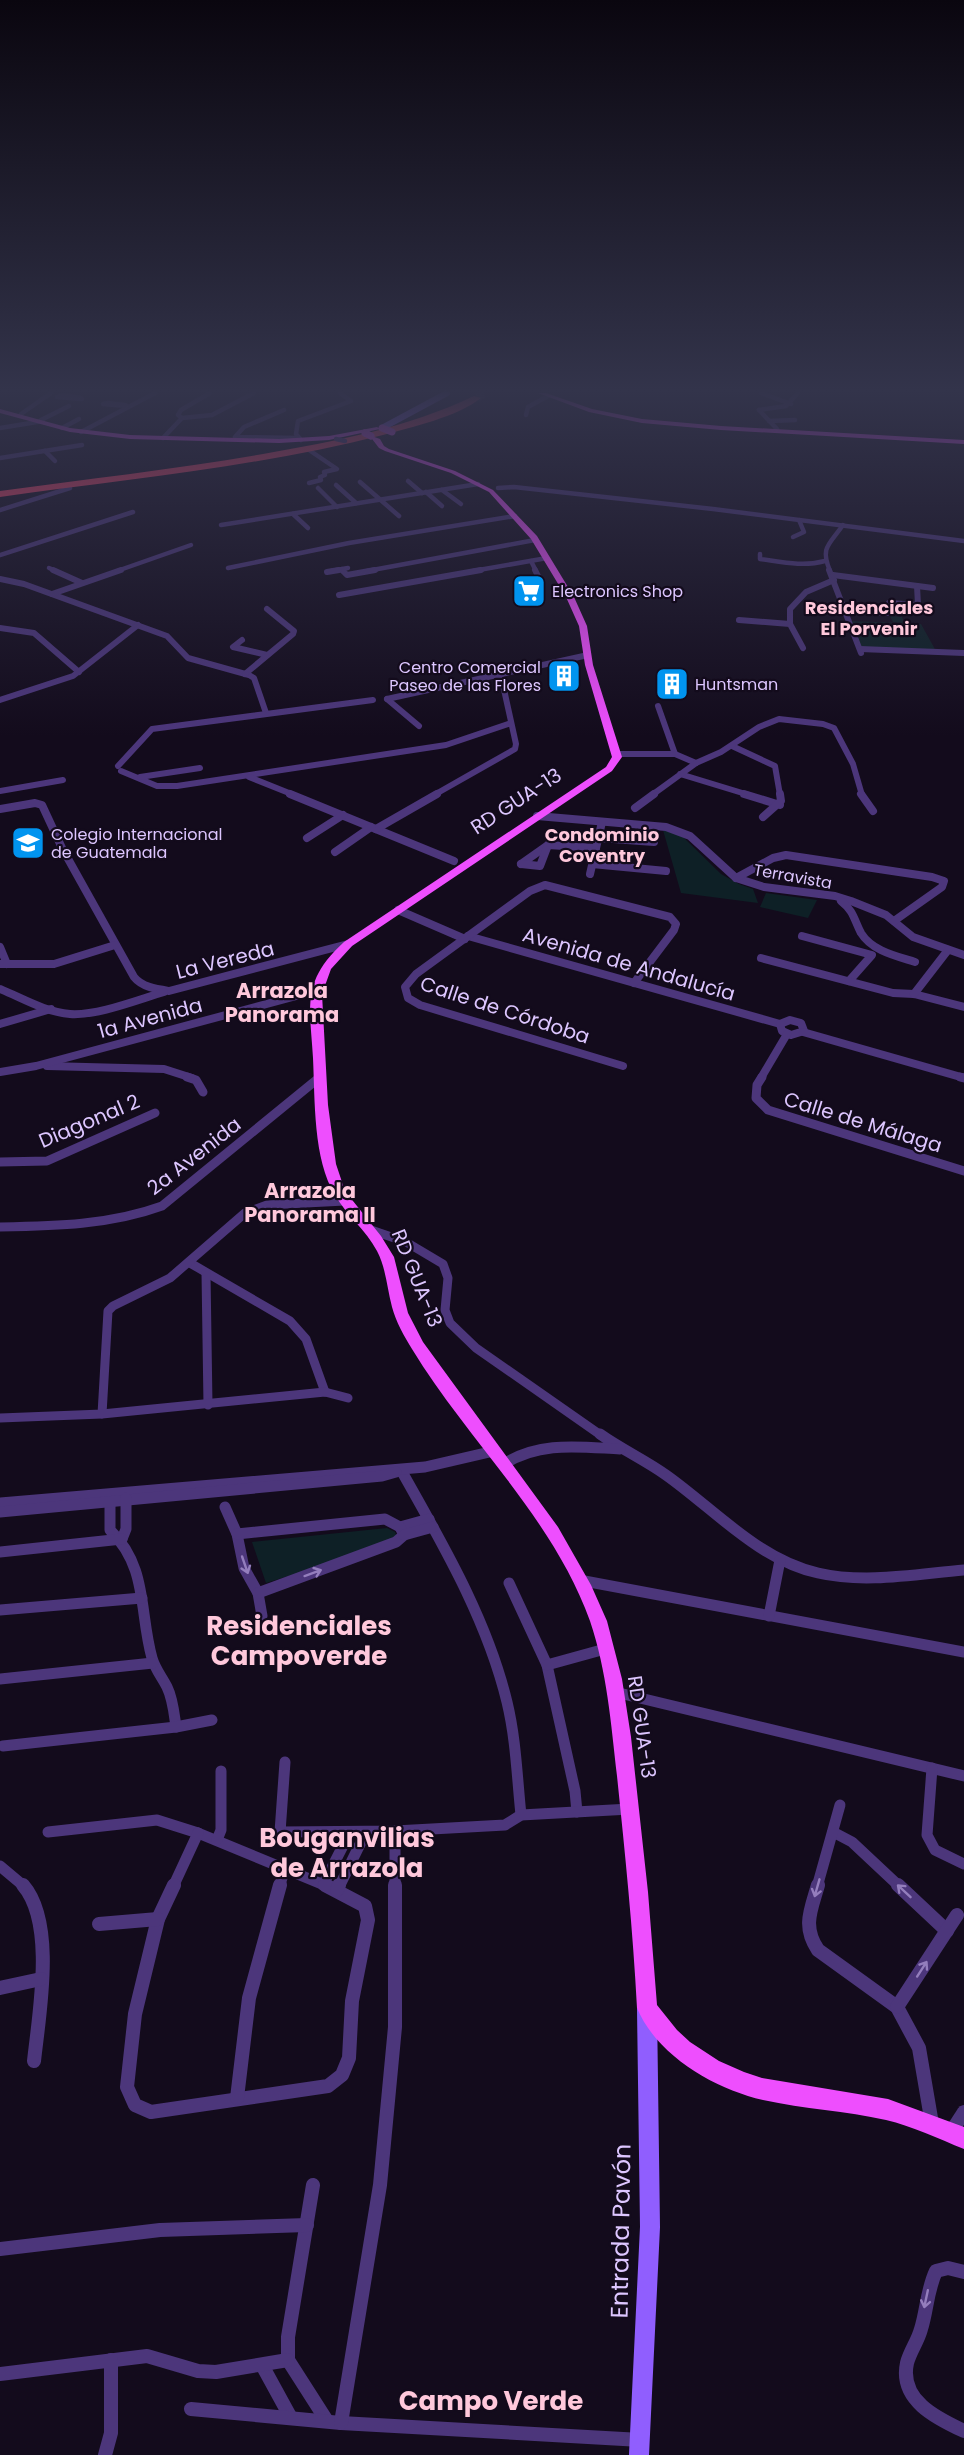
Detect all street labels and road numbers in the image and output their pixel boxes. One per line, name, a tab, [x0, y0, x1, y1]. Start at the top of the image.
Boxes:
street label: RD GUA-13	[465, 761, 567, 841]
street label: Terravista	[752, 858, 834, 895]
street label: Avenida de Andalucía	[519, 920, 739, 1008]
street label: La Vereda	[173, 934, 277, 986]
street label: Calle de Córdoba	[417, 969, 593, 1051]
street label: 1a Avenida	[95, 991, 205, 1045]
street label: Calle de Málaga	[780, 1085, 946, 1159]
street label: Diagonal 2	[34, 1087, 144, 1155]
street label: 2a Avenida	[141, 1110, 247, 1202]
street label: RD GUA-13	[385, 1225, 449, 1331]
street label: RD GUA-13	[621, 1674, 663, 1780]
street label: Entrada Pavón	[602, 2143, 639, 2319]

